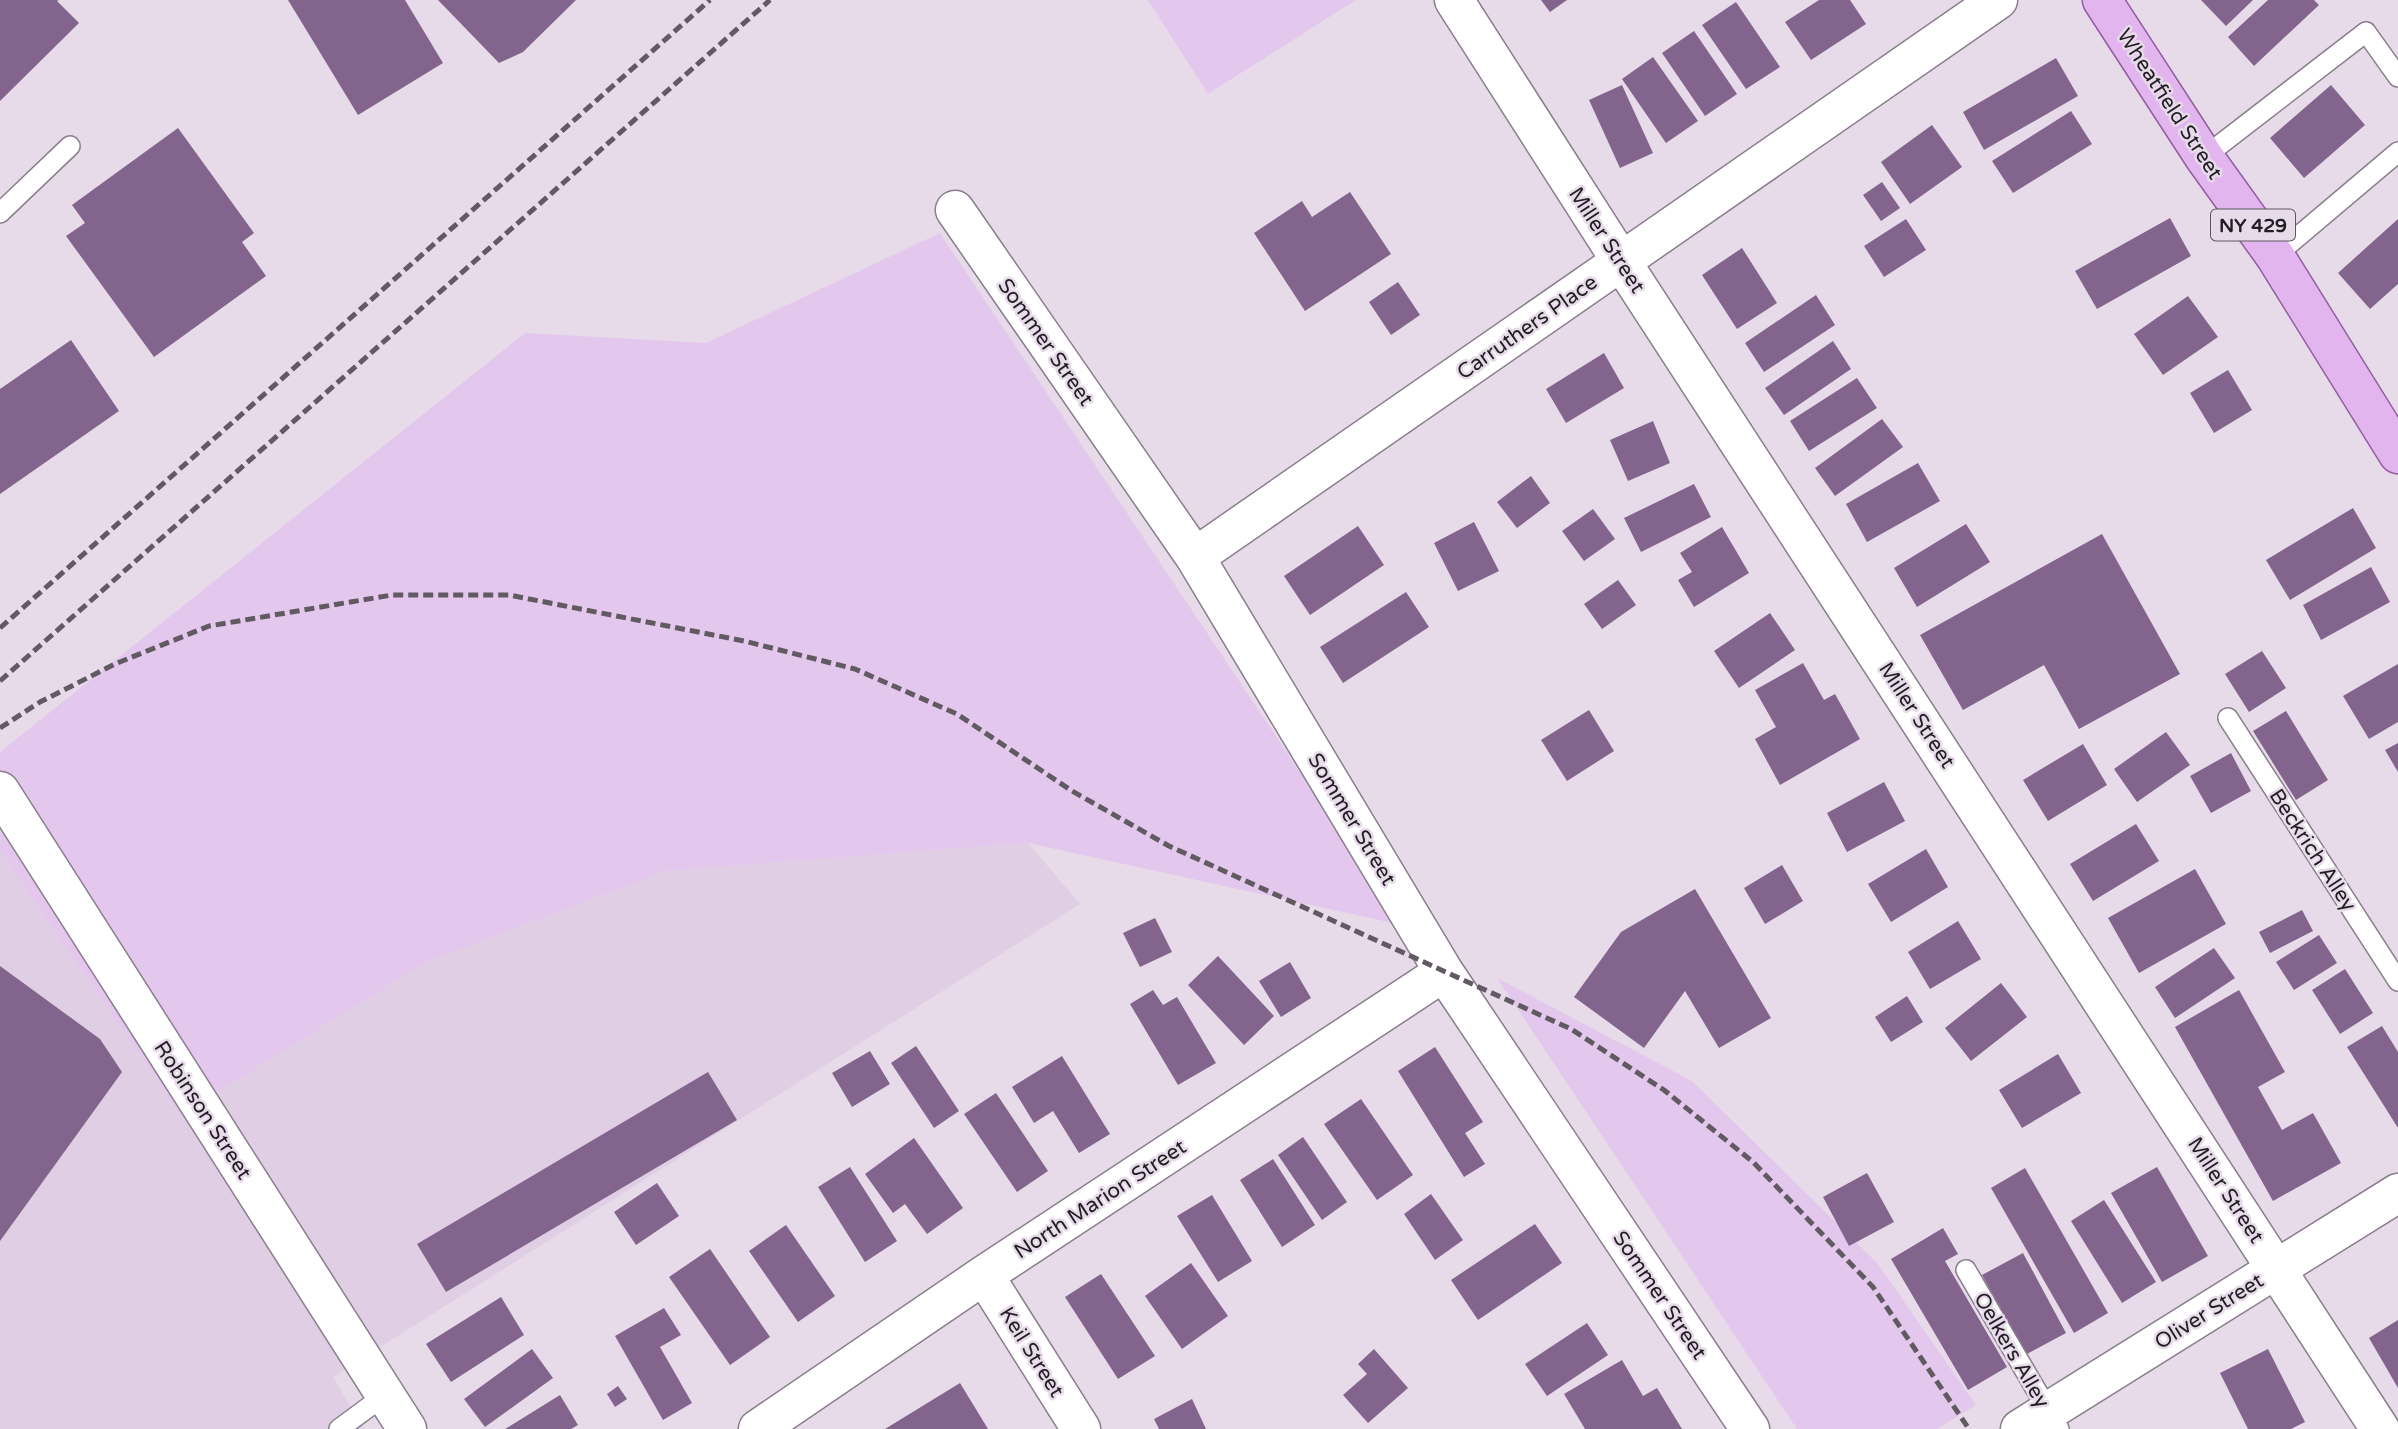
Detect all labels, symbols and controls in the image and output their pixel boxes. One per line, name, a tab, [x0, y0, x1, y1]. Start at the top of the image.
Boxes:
street label: Wheatfield Street	[2112, 24, 2228, 184]
street label: Miller Street	[1563, 183, 1650, 298]
road number: NY 429	[2211, 210, 2295, 241]
street label: Carruthers Place	[1452, 270, 1602, 385]
street label: Sommer Street	[992, 274, 1099, 411]
street label: Miller Street	[1873, 658, 1960, 773]
street label: Sommer Street	[1302, 749, 1401, 890]
street label: Beckrich Alley	[2264, 784, 2361, 916]
street label: Robinson Street	[148, 1036, 257, 1184]
street label: Miller Street	[2182, 1133, 2269, 1248]
street label: North Marion Street	[1010, 1134, 1191, 1264]
street label: Sommer Street	[1607, 1226, 1712, 1364]
street label: Oliver Street	[2150, 1268, 2268, 1355]
street label: Oelkers Alley	[1968, 1288, 2055, 1413]
street label: Keil Street	[994, 1302, 1069, 1402]

